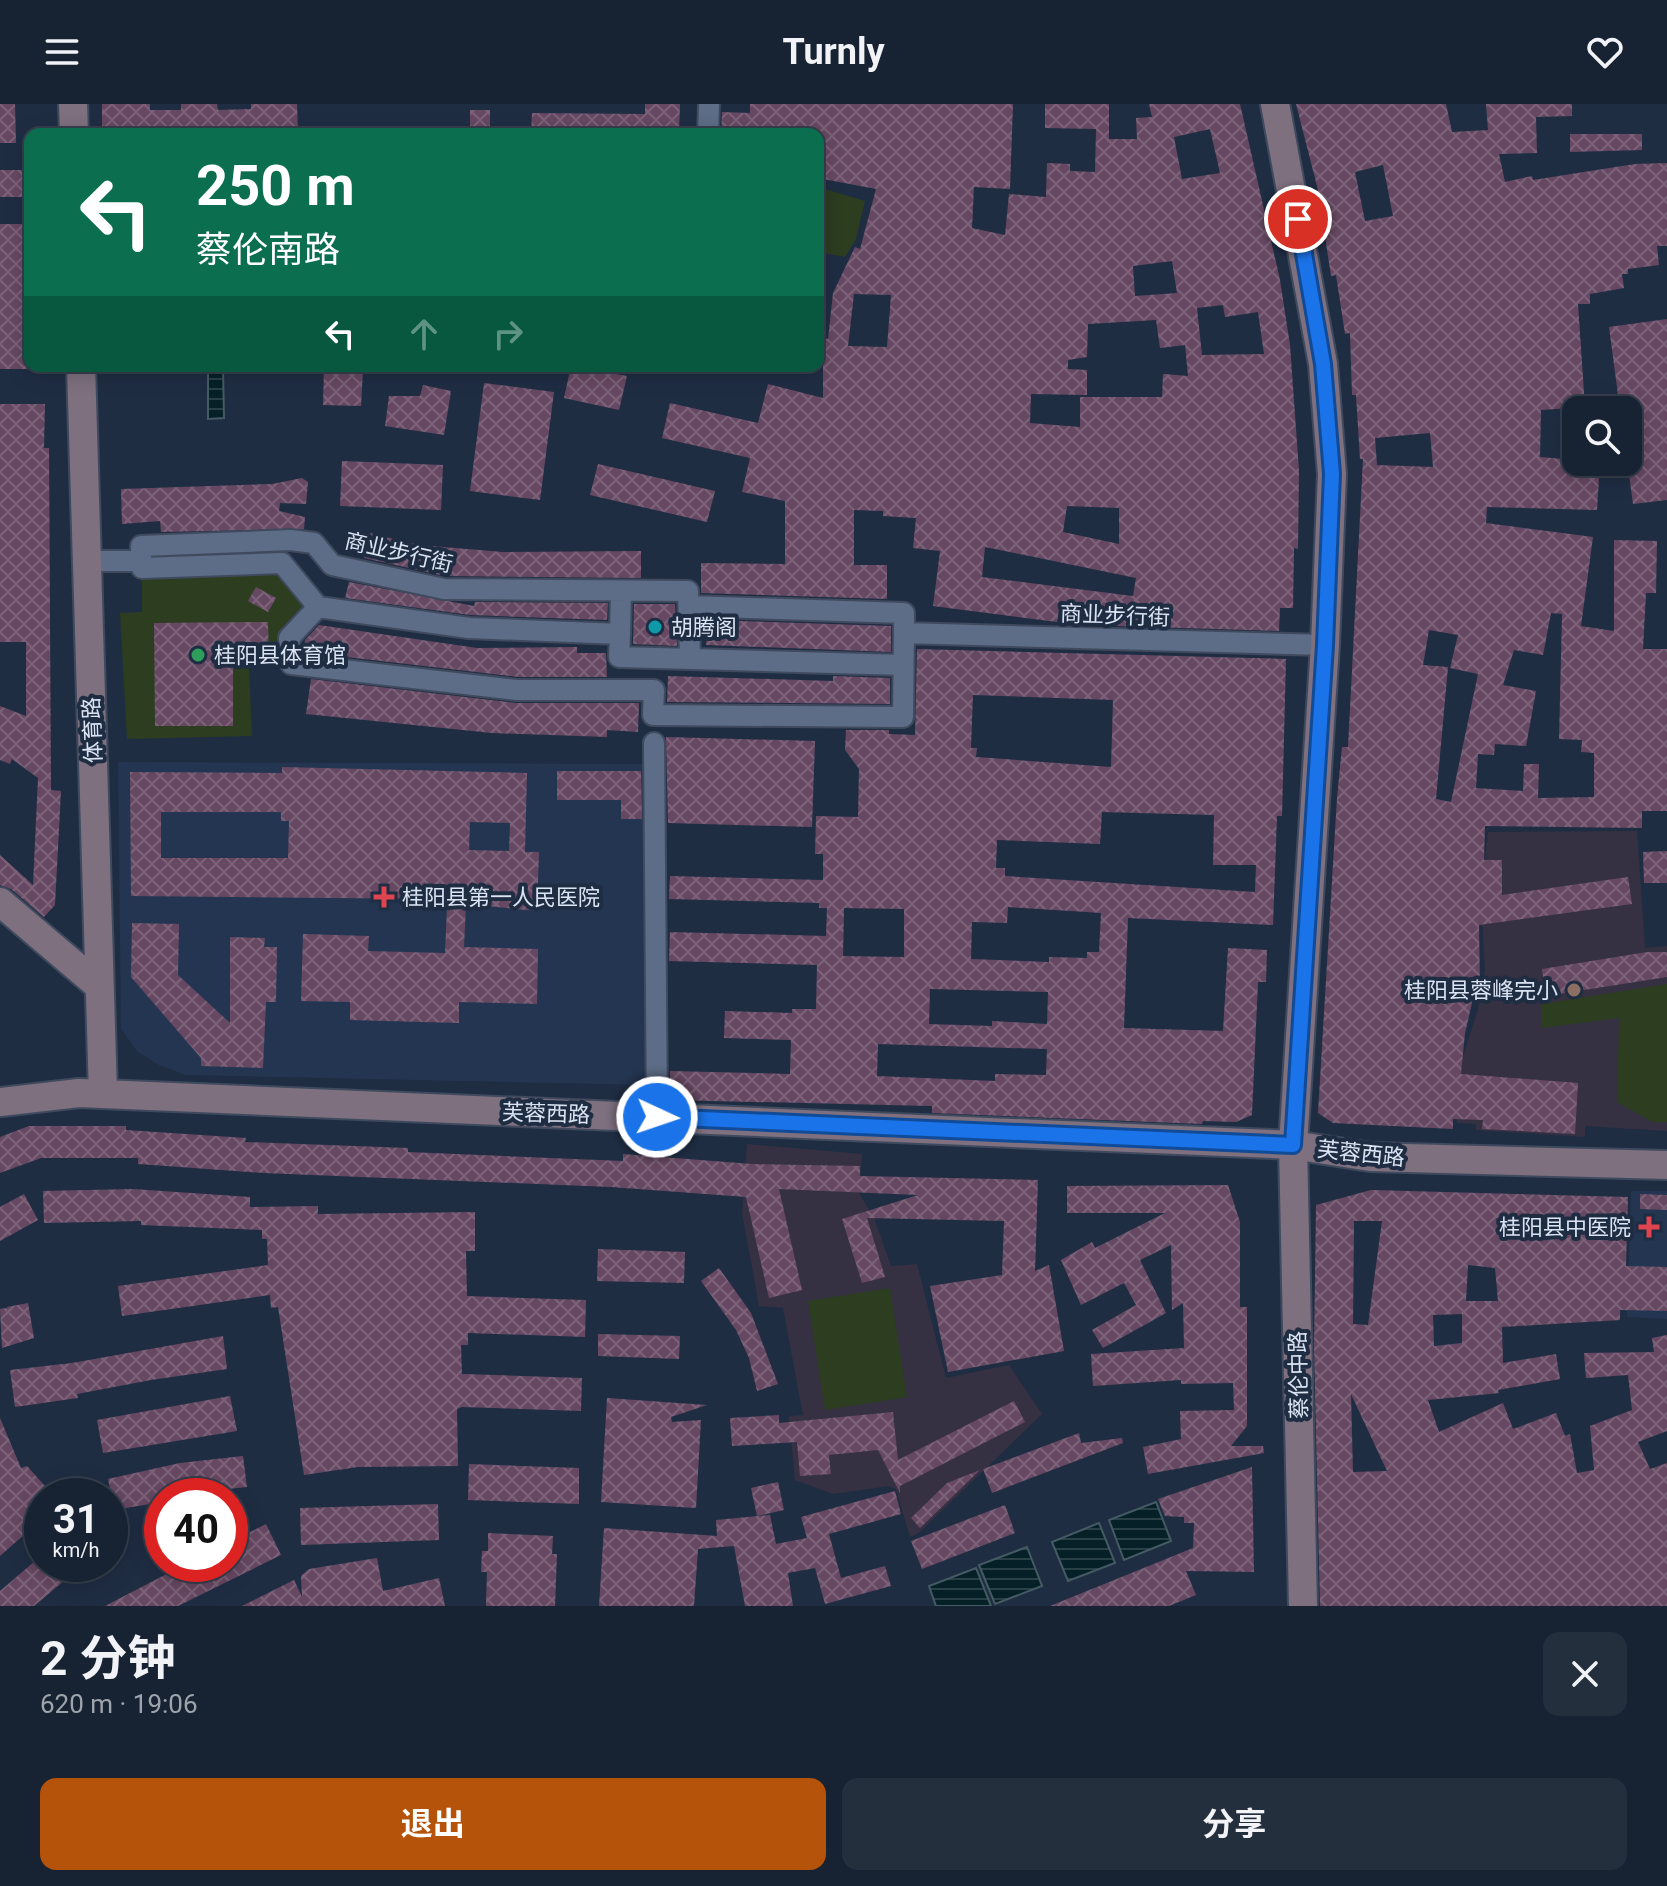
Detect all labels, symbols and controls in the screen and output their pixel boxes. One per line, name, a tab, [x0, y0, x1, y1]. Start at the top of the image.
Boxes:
icon: menu	[40, 30, 84, 74]
icon: heart	[1583, 30, 1627, 74]
text: Turnly	[782, 31, 885, 73]
text: 250 m	[196, 153, 355, 219]
icon: left	[64, 160, 168, 264]
pin	[1264, 185, 1332, 253]
icon: arrive	[1276, 197, 1320, 241]
text: 蔡伦南路	[196, 229, 340, 271]
icon: left	[318, 312, 362, 356]
icon: ahead	[402, 312, 446, 356]
icon: right	[486, 312, 530, 356]
map controls	[1562, 396, 1642, 476]
button: search	[1562, 396, 1642, 476]
street label: 商业步行街	[342, 528, 455, 577]
street label: 商业步行街	[1060, 601, 1170, 630]
place label: 胡腾阁	[671, 615, 737, 640]
marker: 胡腾阁	[646, 618, 664, 636]
place label: 桂阳县体育馆	[214, 643, 346, 668]
marker: 桂阳县体育馆	[189, 646, 207, 664]
street label: 体育路	[79, 697, 106, 763]
place label: 桂阳县第一人民医院	[402, 885, 600, 910]
marker: 桂阳县第一人民医院	[373, 886, 395, 908]
place label: 桂阳县蓉峰完小	[1404, 978, 1558, 1003]
marker: 桂阳县蓉峰完小	[1565, 981, 1583, 999]
position arrow	[615, 1075, 699, 1159]
street label: 芙蓉西路	[502, 1099, 590, 1128]
street label: 芙蓉西路	[1316, 1136, 1406, 1171]
place label: 桂阳县中医院	[1499, 1215, 1631, 1240]
marker: 桂阳县中医院	[1638, 1216, 1660, 1238]
street label: 蔡伦中路	[1285, 1331, 1312, 1419]
speed limit sign: 40	[144, 1478, 248, 1582]
text: 31	[53, 1496, 99, 1543]
text: km/h	[53, 1538, 99, 1562]
text: 2 分钟	[40, 1630, 175, 1687]
button: close	[1543, 1632, 1627, 1716]
text: 620 m · 19:06	[40, 1689, 198, 1719]
button: 退出	[40, 1778, 826, 1870]
button: 分享	[842, 1778, 1627, 1870]

